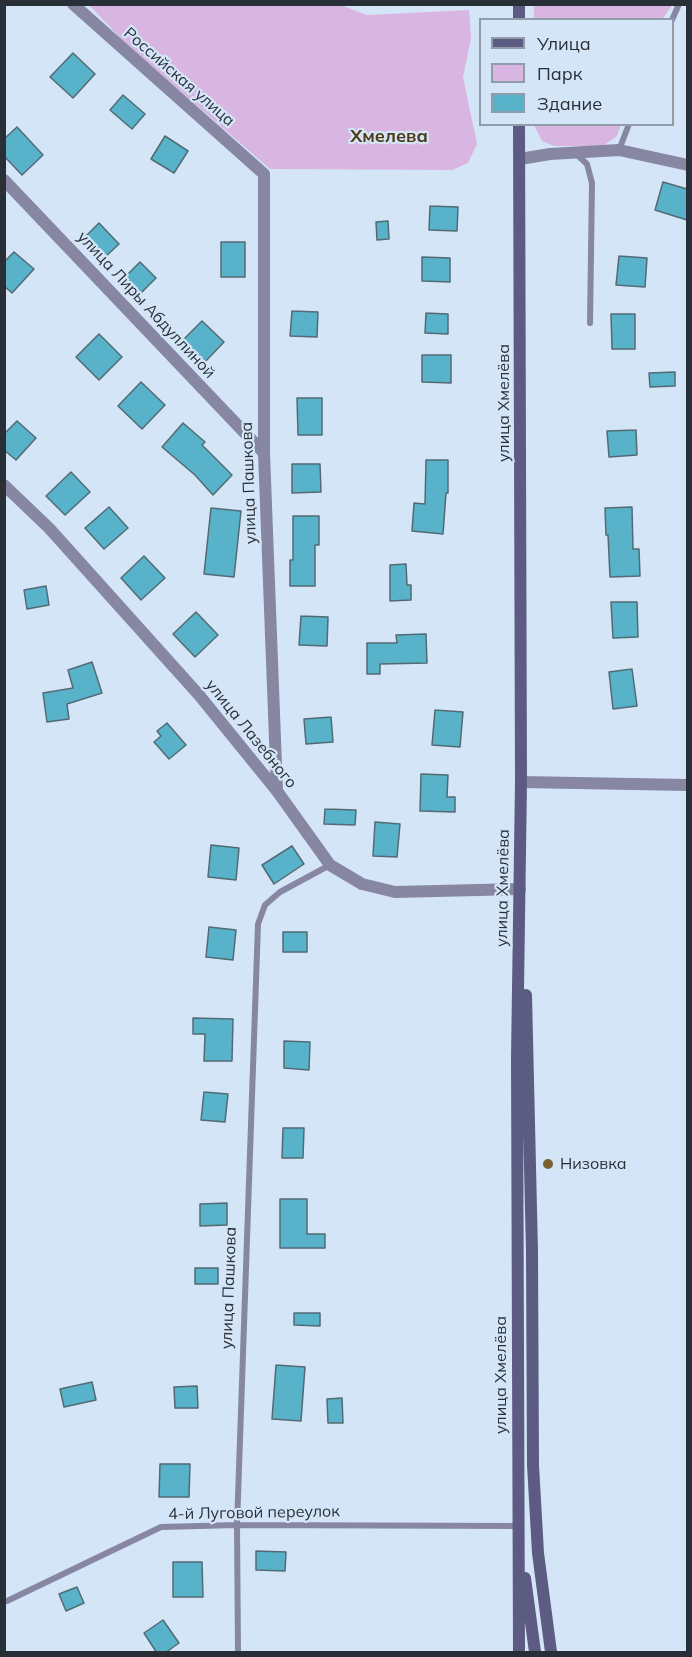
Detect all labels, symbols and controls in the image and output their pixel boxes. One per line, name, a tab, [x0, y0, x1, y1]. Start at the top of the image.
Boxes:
legend	[479, 18, 674, 126]
street label: Российская улица	[120, 24, 238, 130]
text: Улица	[537, 32, 591, 55]
text: Парк	[537, 62, 582, 85]
text: Здание	[537, 92, 602, 115]
district label: Хмелева	[350, 126, 428, 148]
street label: улица Лиры Абдуллиной	[73, 228, 219, 382]
street label: улица Хмелёва	[494, 344, 514, 462]
street label: улица Пашкова	[237, 421, 261, 545]
street label: улица Лазебного	[201, 676, 301, 792]
street label: улица Хмелёва	[492, 829, 514, 947]
place label: Низовка	[560, 1154, 626, 1174]
marker: Низовка	[541, 1157, 555, 1171]
street label: улица Пашкова	[217, 1226, 241, 1350]
street label: улица Хмелёва	[491, 1316, 511, 1434]
street label: 4-й Луговой переулок	[168, 1502, 340, 1524]

